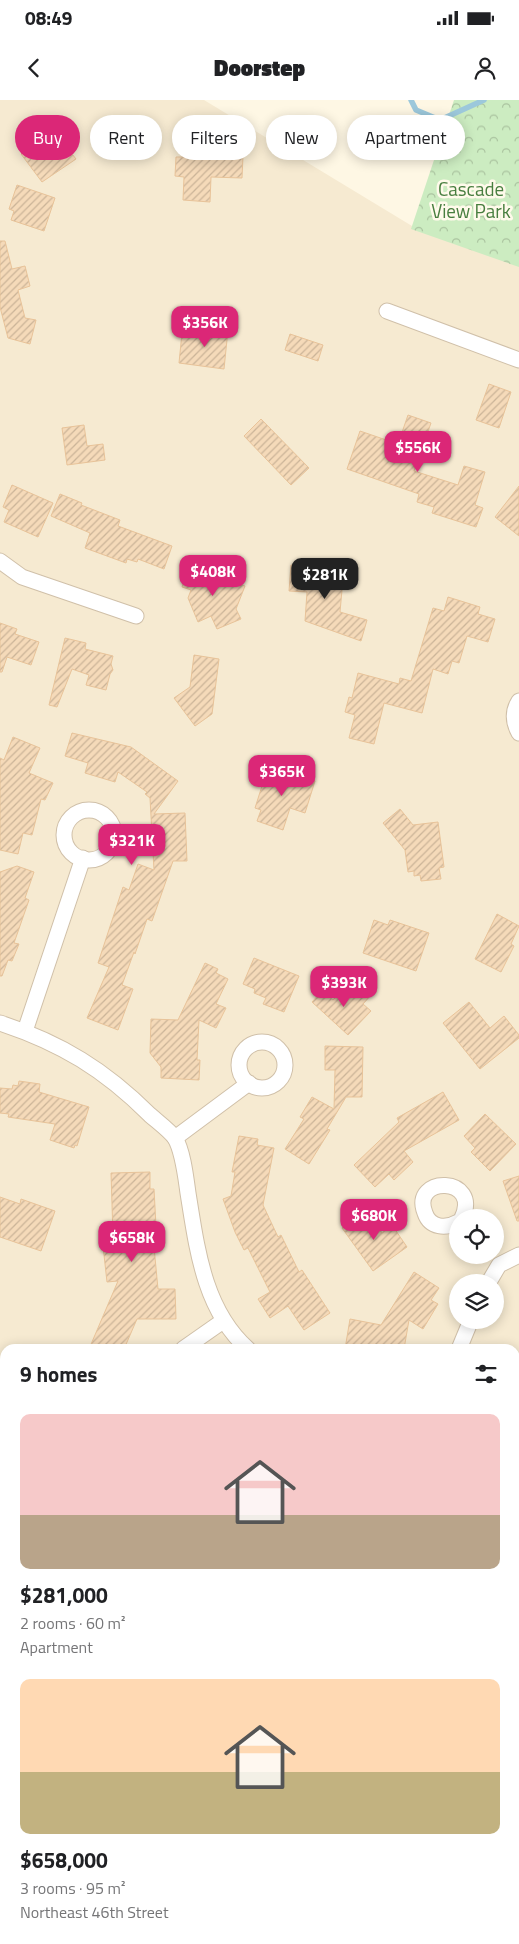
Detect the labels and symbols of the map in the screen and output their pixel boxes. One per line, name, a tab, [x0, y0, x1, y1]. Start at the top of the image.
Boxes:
park label: Cascade View Park	[431, 174, 511, 225]
pin: $356K	[170, 306, 240, 348]
pin: $556K	[383, 430, 453, 473]
pin: $408K	[178, 554, 248, 597]
pin: $281K	[290, 558, 360, 600]
pin: $365K	[247, 754, 317, 797]
pin: $321K	[97, 824, 167, 866]
pin: $393K	[309, 966, 379, 1008]
pin: $680K	[339, 1198, 409, 1241]
pin: $658K	[97, 1220, 167, 1263]

